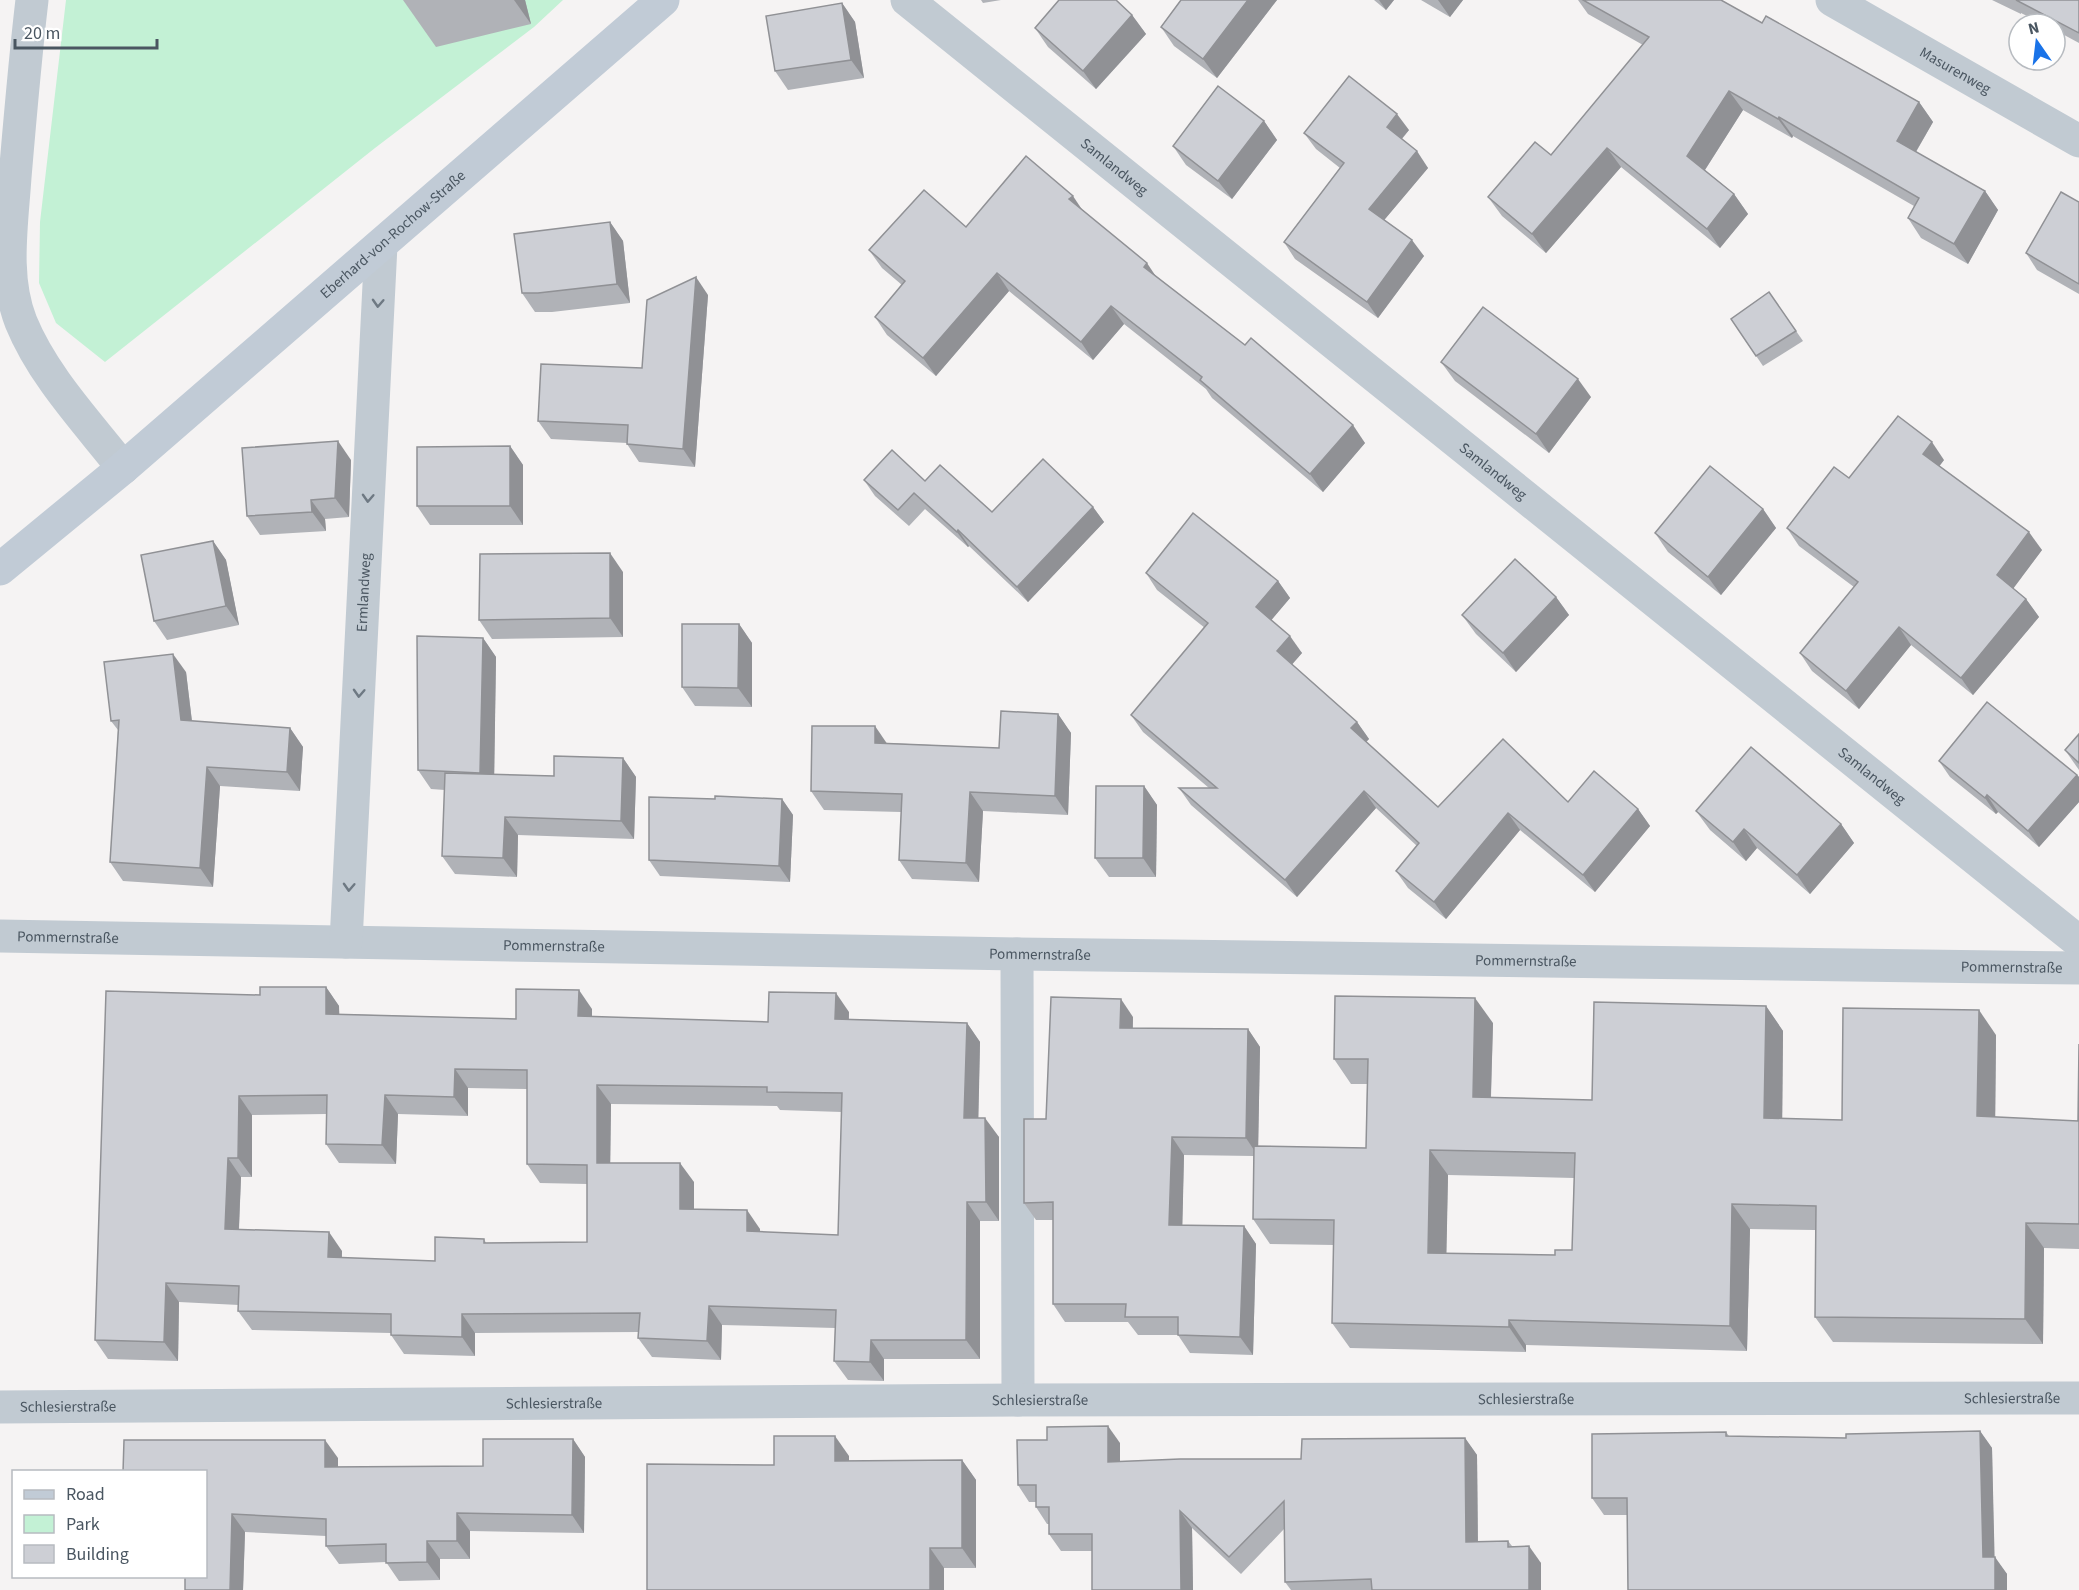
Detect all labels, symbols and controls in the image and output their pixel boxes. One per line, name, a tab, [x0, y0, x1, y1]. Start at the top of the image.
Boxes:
scale bar	[15, 12, 158, 50]
north arrow	[2007, 12, 2067, 72]
text: N	[2026, 16, 2041, 40]
text: 20 m	[24, 21, 60, 46]
street label: Masurenweg	[1916, 42, 1995, 99]
street label: Samlandweg	[1076, 133, 1153, 201]
street label: Eberhard-von-Rochow-Straße	[315, 165, 470, 303]
one-way arrow	[372, 299, 385, 308]
street label: Samlandweg	[1455, 437, 1532, 505]
one-way arrow	[362, 493, 375, 502]
street label: Ermlandweg	[351, 552, 376, 632]
one-way arrow	[352, 688, 365, 697]
street label: Samlandweg	[1834, 742, 1911, 810]
one-way arrow	[342, 883, 355, 892]
street label: Pommernstraße	[17, 926, 119, 949]
street label: Pommernstraße	[503, 934, 605, 957]
street label: Pommernstraße	[989, 943, 1091, 965]
street label: Pommernstraße	[1475, 950, 1577, 972]
street label: Pommernstraße	[1961, 956, 2063, 978]
street label: Schlesierstraße	[1478, 1388, 1574, 1410]
street label: Schlesierstraße	[1964, 1388, 2060, 1409]
street label: Schlesierstraße	[992, 1389, 1088, 1411]
street label: Schlesierstraße	[506, 1392, 602, 1414]
street label: Schlesierstraße	[20, 1396, 116, 1417]
legend	[12, 1470, 207, 1578]
text: Road	[66, 1482, 105, 1507]
text: Park	[66, 1512, 100, 1537]
text: Building	[66, 1542, 129, 1567]

